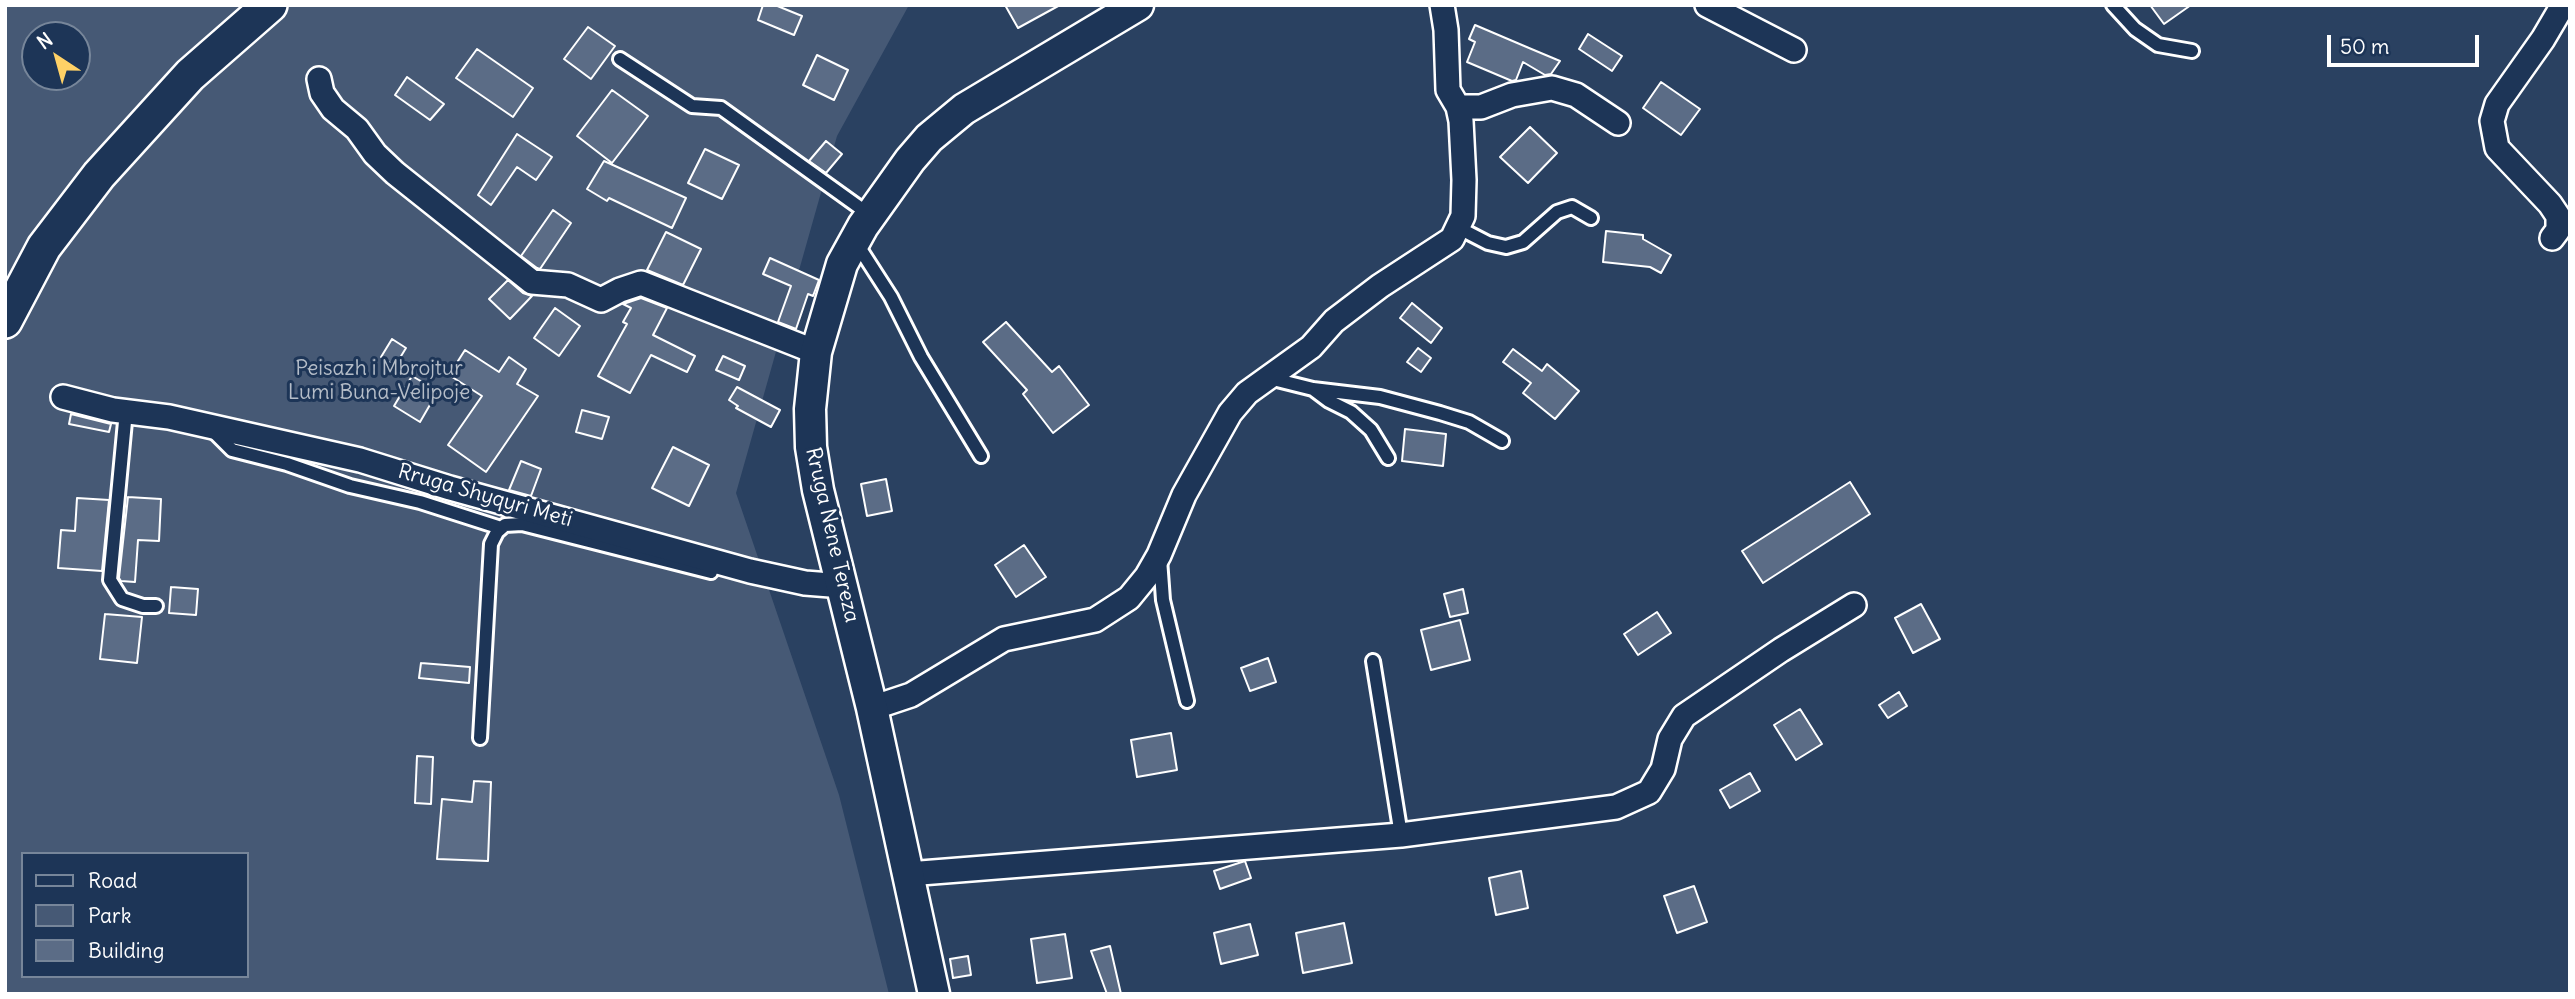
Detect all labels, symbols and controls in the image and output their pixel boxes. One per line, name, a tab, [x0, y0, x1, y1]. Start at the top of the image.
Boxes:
north arrow	[21, 21, 91, 91]
scale bar	[2330, 21, 2482, 65]
text: N	[32, 27, 57, 54]
text: 50 m	[2340, 33, 2389, 60]
park label: Peisazh i Mbrojtur Lumi Buna-Velipoje	[288, 356, 470, 406]
street label: Rruga Nene Tereza	[800, 445, 864, 625]
street label: Rruga Shyqyri Meti	[395, 459, 575, 533]
legend	[21, 852, 248, 978]
text: Road	[88, 867, 137, 894]
text: Park	[88, 902, 131, 929]
text: Building	[88, 937, 164, 964]

